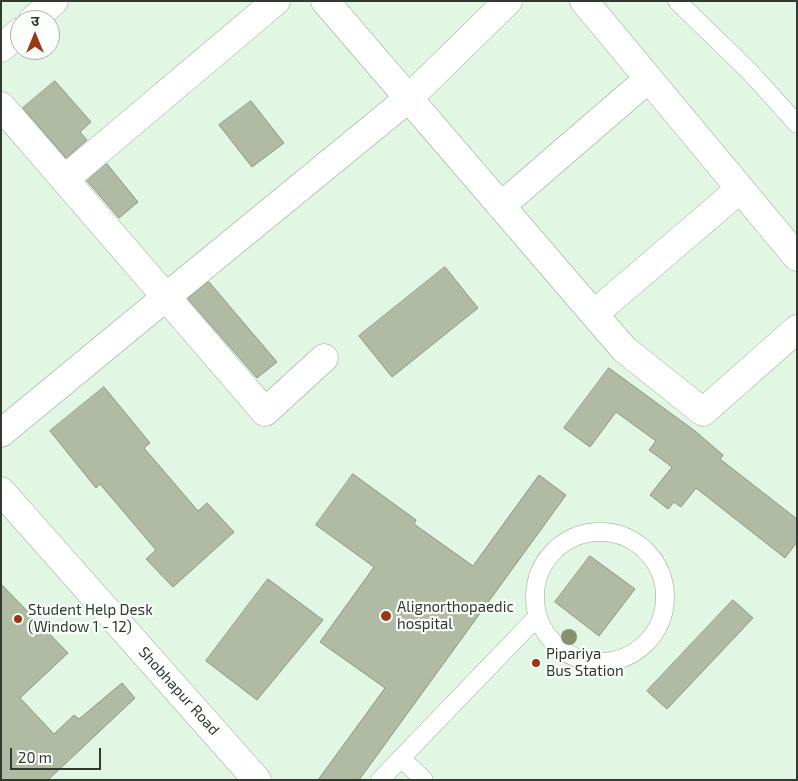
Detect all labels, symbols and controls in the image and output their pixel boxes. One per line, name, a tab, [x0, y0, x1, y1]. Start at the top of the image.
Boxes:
north arrow	[10, 10, 60, 60]
text: उ	[31, 12, 39, 29]
place label: Alignorthopaedic hospital	[397, 598, 514, 633]
place label: Student Help Desk (Window 1 - 12)	[28, 601, 153, 636]
marker: Alignorthopaedic hospital	[379, 609, 393, 623]
marker: Student Help Desk (Window 1 - 12)	[12, 613, 24, 625]
street label: Shobhapur Road	[135, 643, 223, 739]
place label: Pipariya Bus Station	[546, 645, 624, 680]
marker: Pipariya Bus Station	[530, 657, 542, 669]
scale bar	[12, 738, 104, 770]
text: 20 m	[18, 748, 52, 766]

